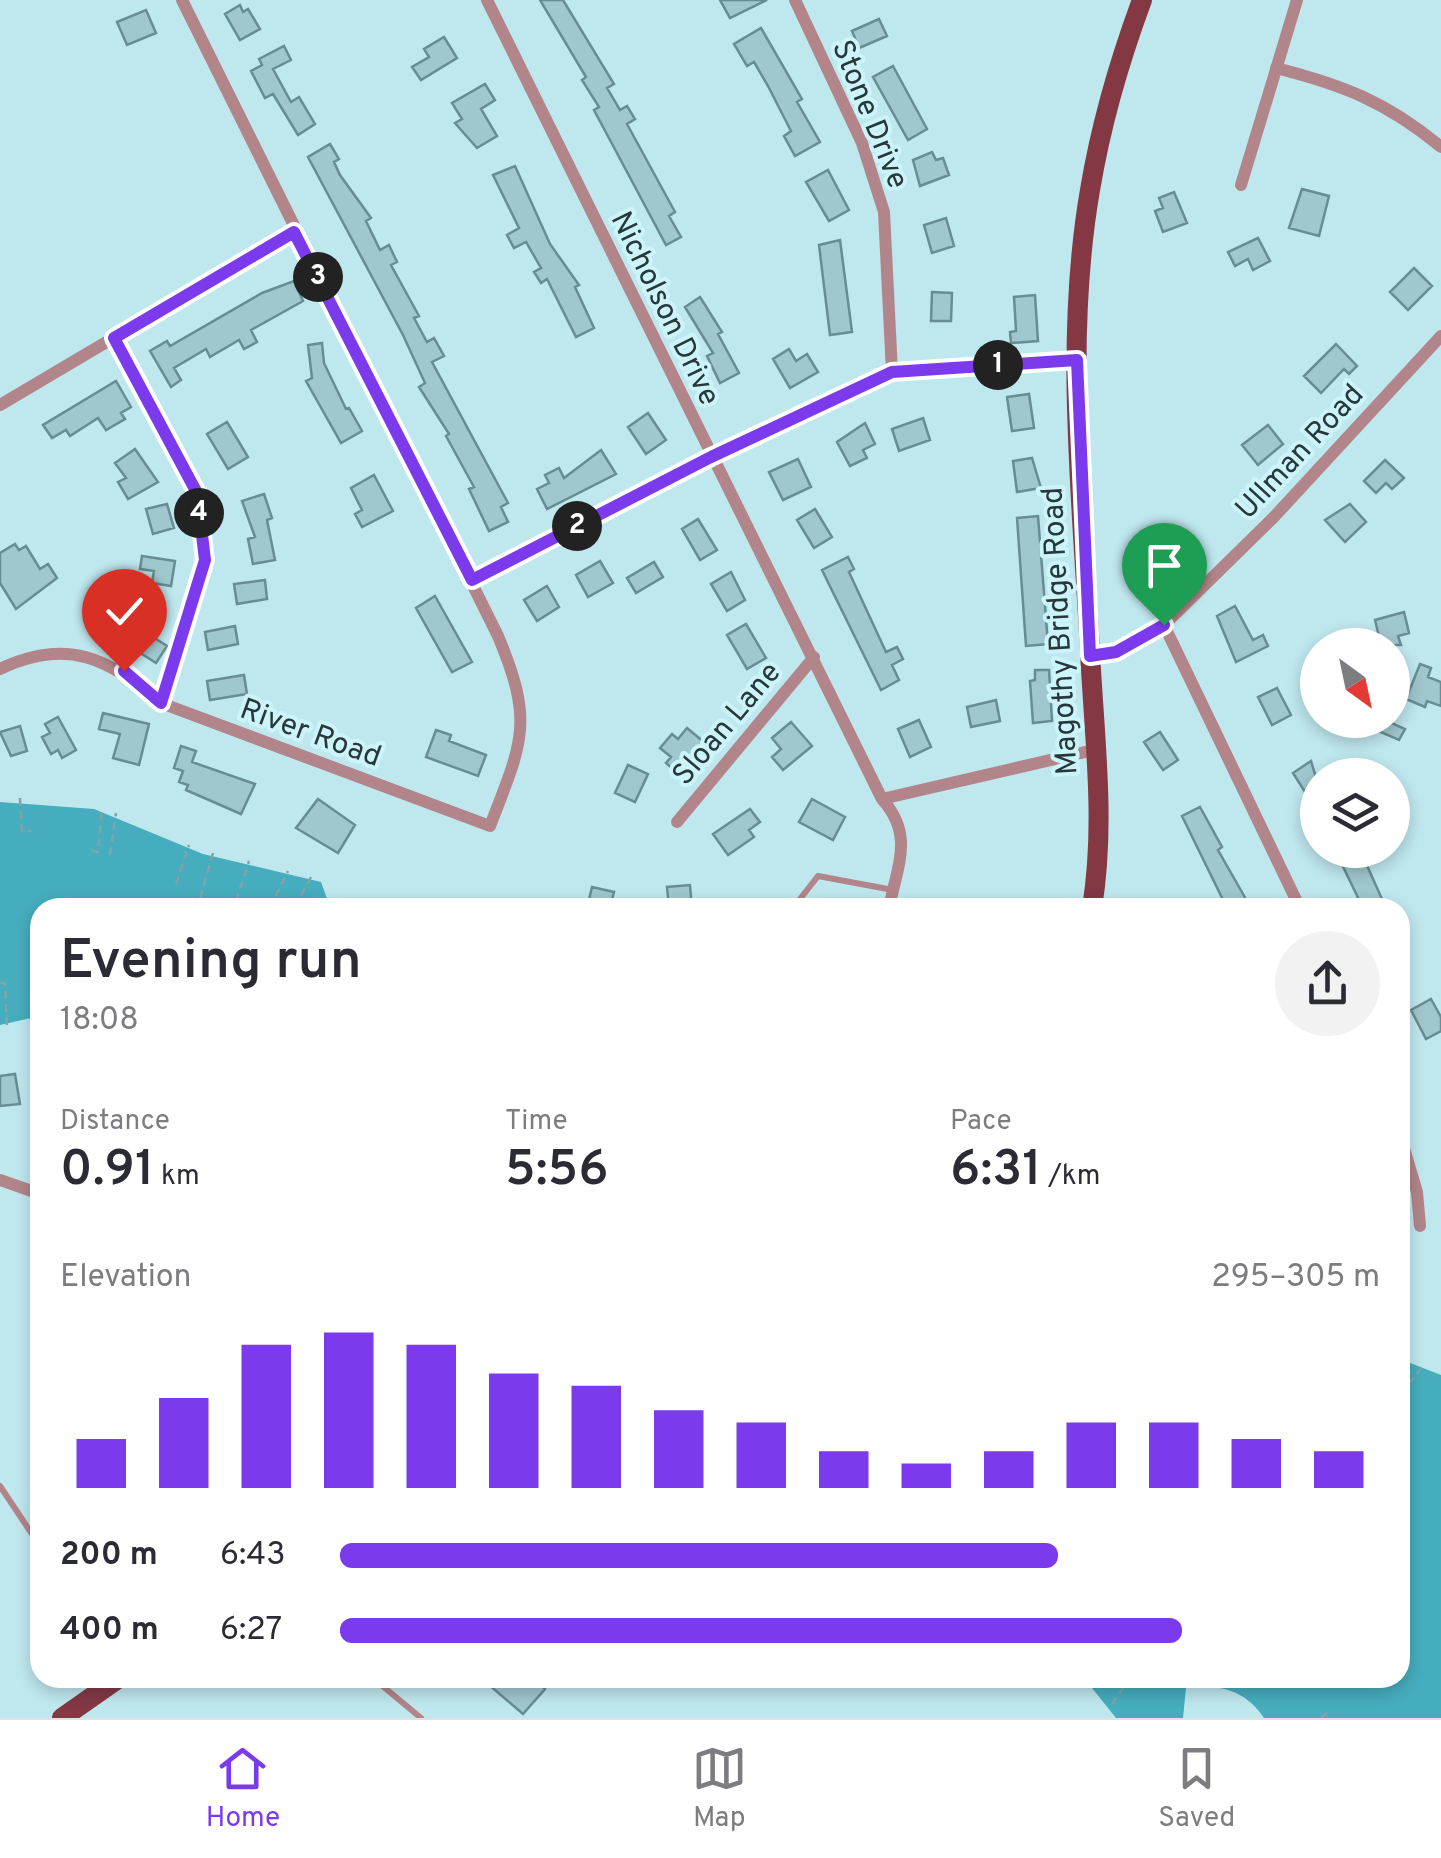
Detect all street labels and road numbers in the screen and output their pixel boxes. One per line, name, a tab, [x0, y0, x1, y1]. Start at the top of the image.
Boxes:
street label: Stone Drive	[822, 35, 915, 195]
street label: Nicholson Drive	[601, 206, 727, 412]
street label: Ullman Road	[1229, 377, 1373, 528]
street label: Magothy Bridge Road	[1035, 486, 1088, 776]
street label: Sloan Lane	[666, 655, 790, 794]
street label: River Road	[235, 692, 386, 777]

